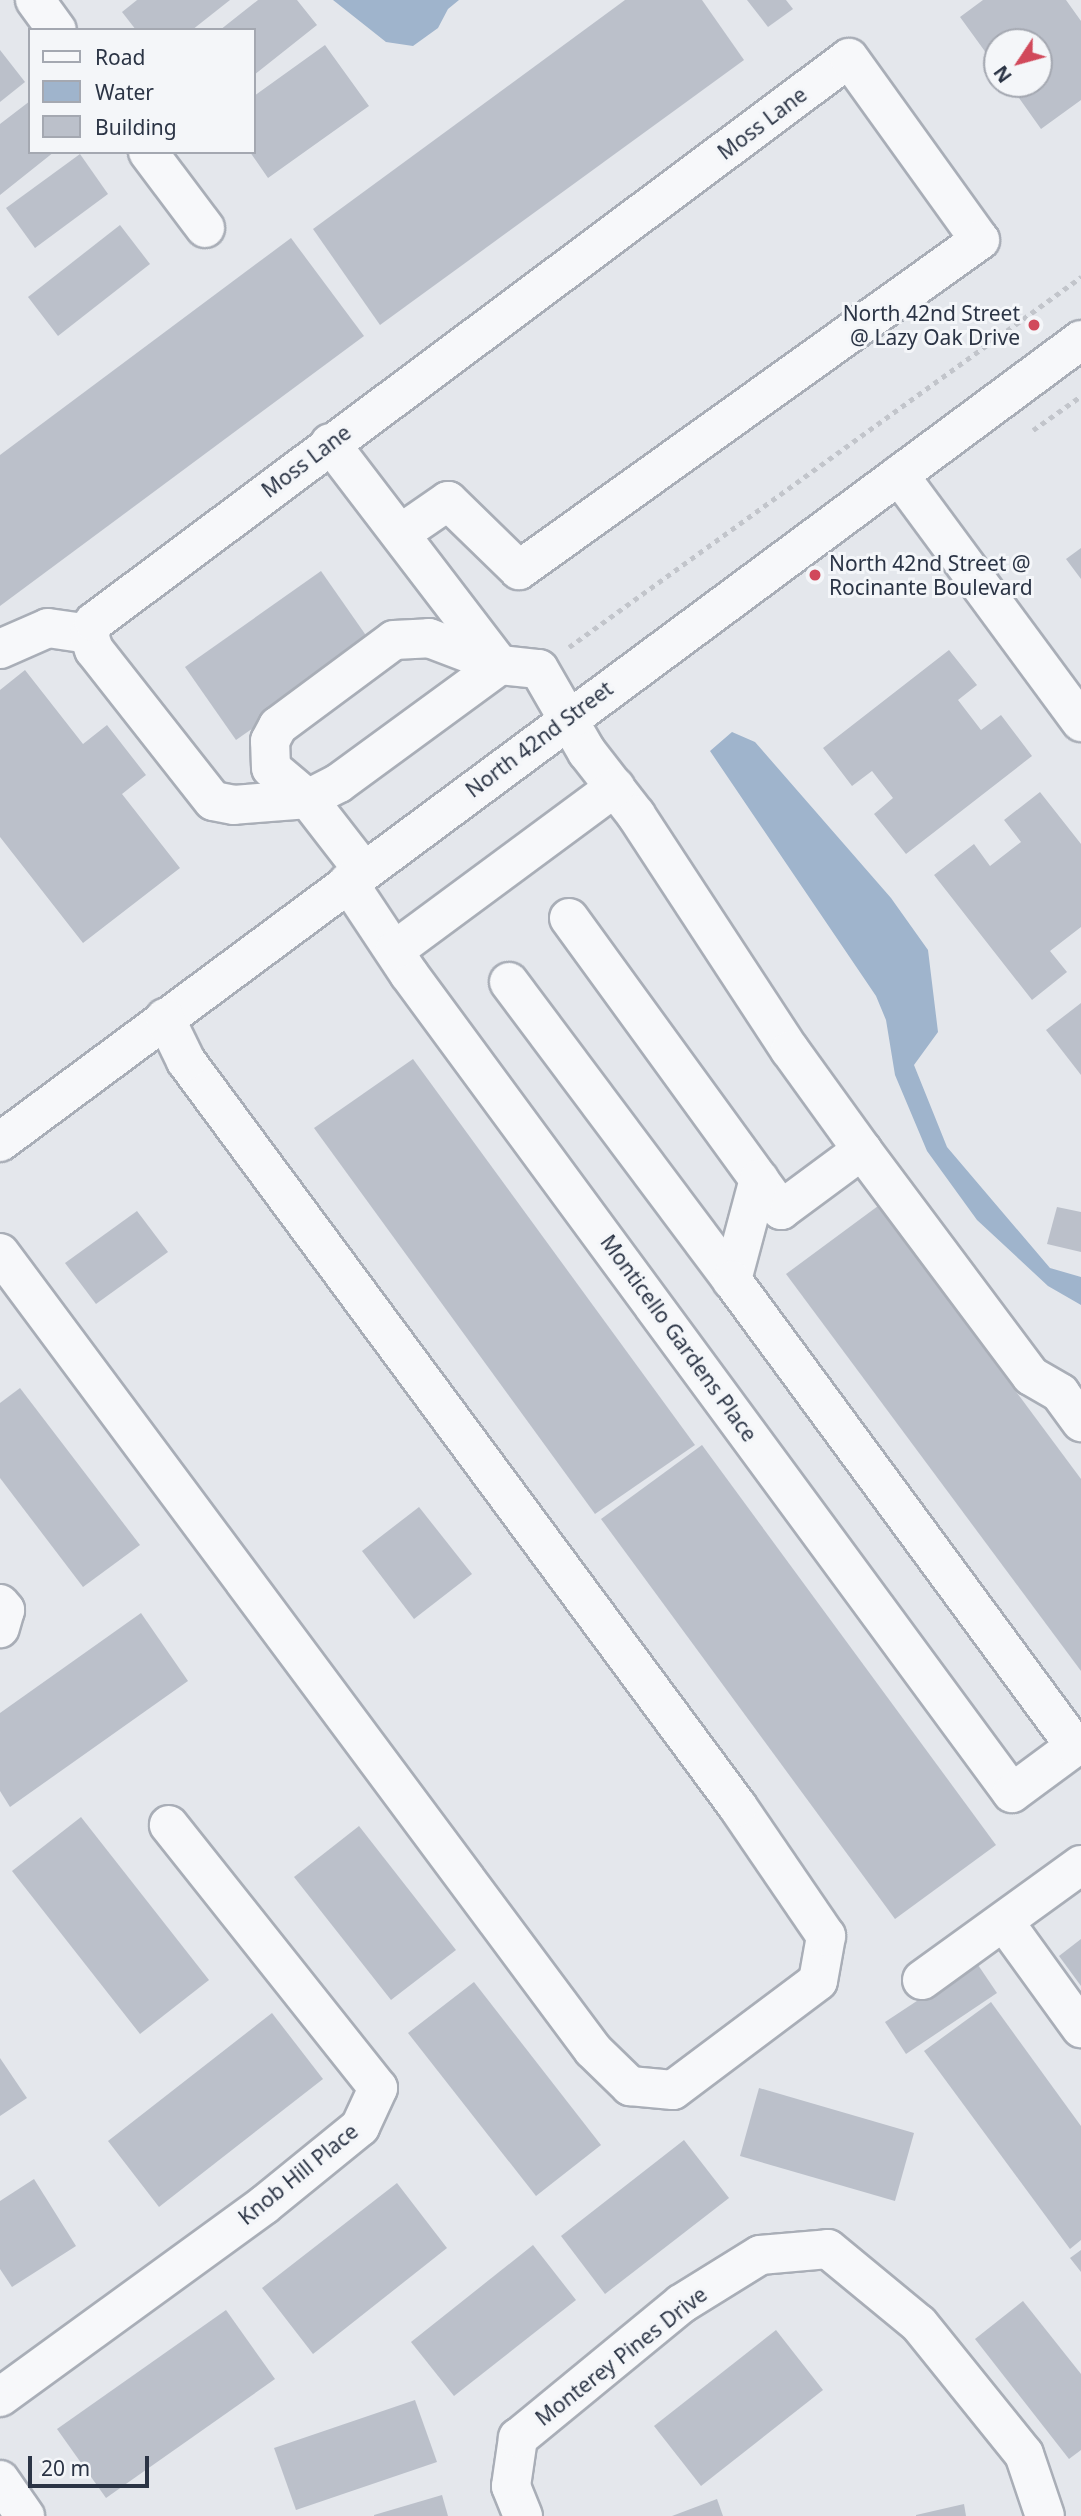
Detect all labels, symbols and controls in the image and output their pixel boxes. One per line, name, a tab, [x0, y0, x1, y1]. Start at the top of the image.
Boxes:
legend	[28, 28, 256, 154]
north arrow	[983, 28, 1053, 98]
text: Road	[95, 43, 145, 71]
text: N	[988, 60, 1018, 88]
text: Water	[95, 78, 154, 106]
street label: Moss Lane	[713, 81, 811, 165]
text: Building	[95, 113, 177, 141]
place label: North 42nd Street @ Lazy Oak Drive	[843, 300, 1020, 350]
marker: North 42nd Street @ Lazy Oak Drive	[1026, 317, 1042, 333]
street label: Moss Lane	[257, 419, 355, 503]
place label: North 42nd Street @ Rocinante Boulevard	[829, 550, 1033, 600]
marker: North 42nd Street @ Rocinante Boulevard	[807, 567, 823, 583]
street label: North 42nd Street	[461, 676, 617, 802]
street label: Monticello Gardens Place	[596, 1230, 762, 1446]
street label: Knob Hill Place	[233, 2118, 363, 2230]
street label: Monterey Pines Drive	[530, 2281, 712, 2431]
scale bar	[32, 2442, 152, 2486]
text: 20 m	[41, 2454, 90, 2482]

